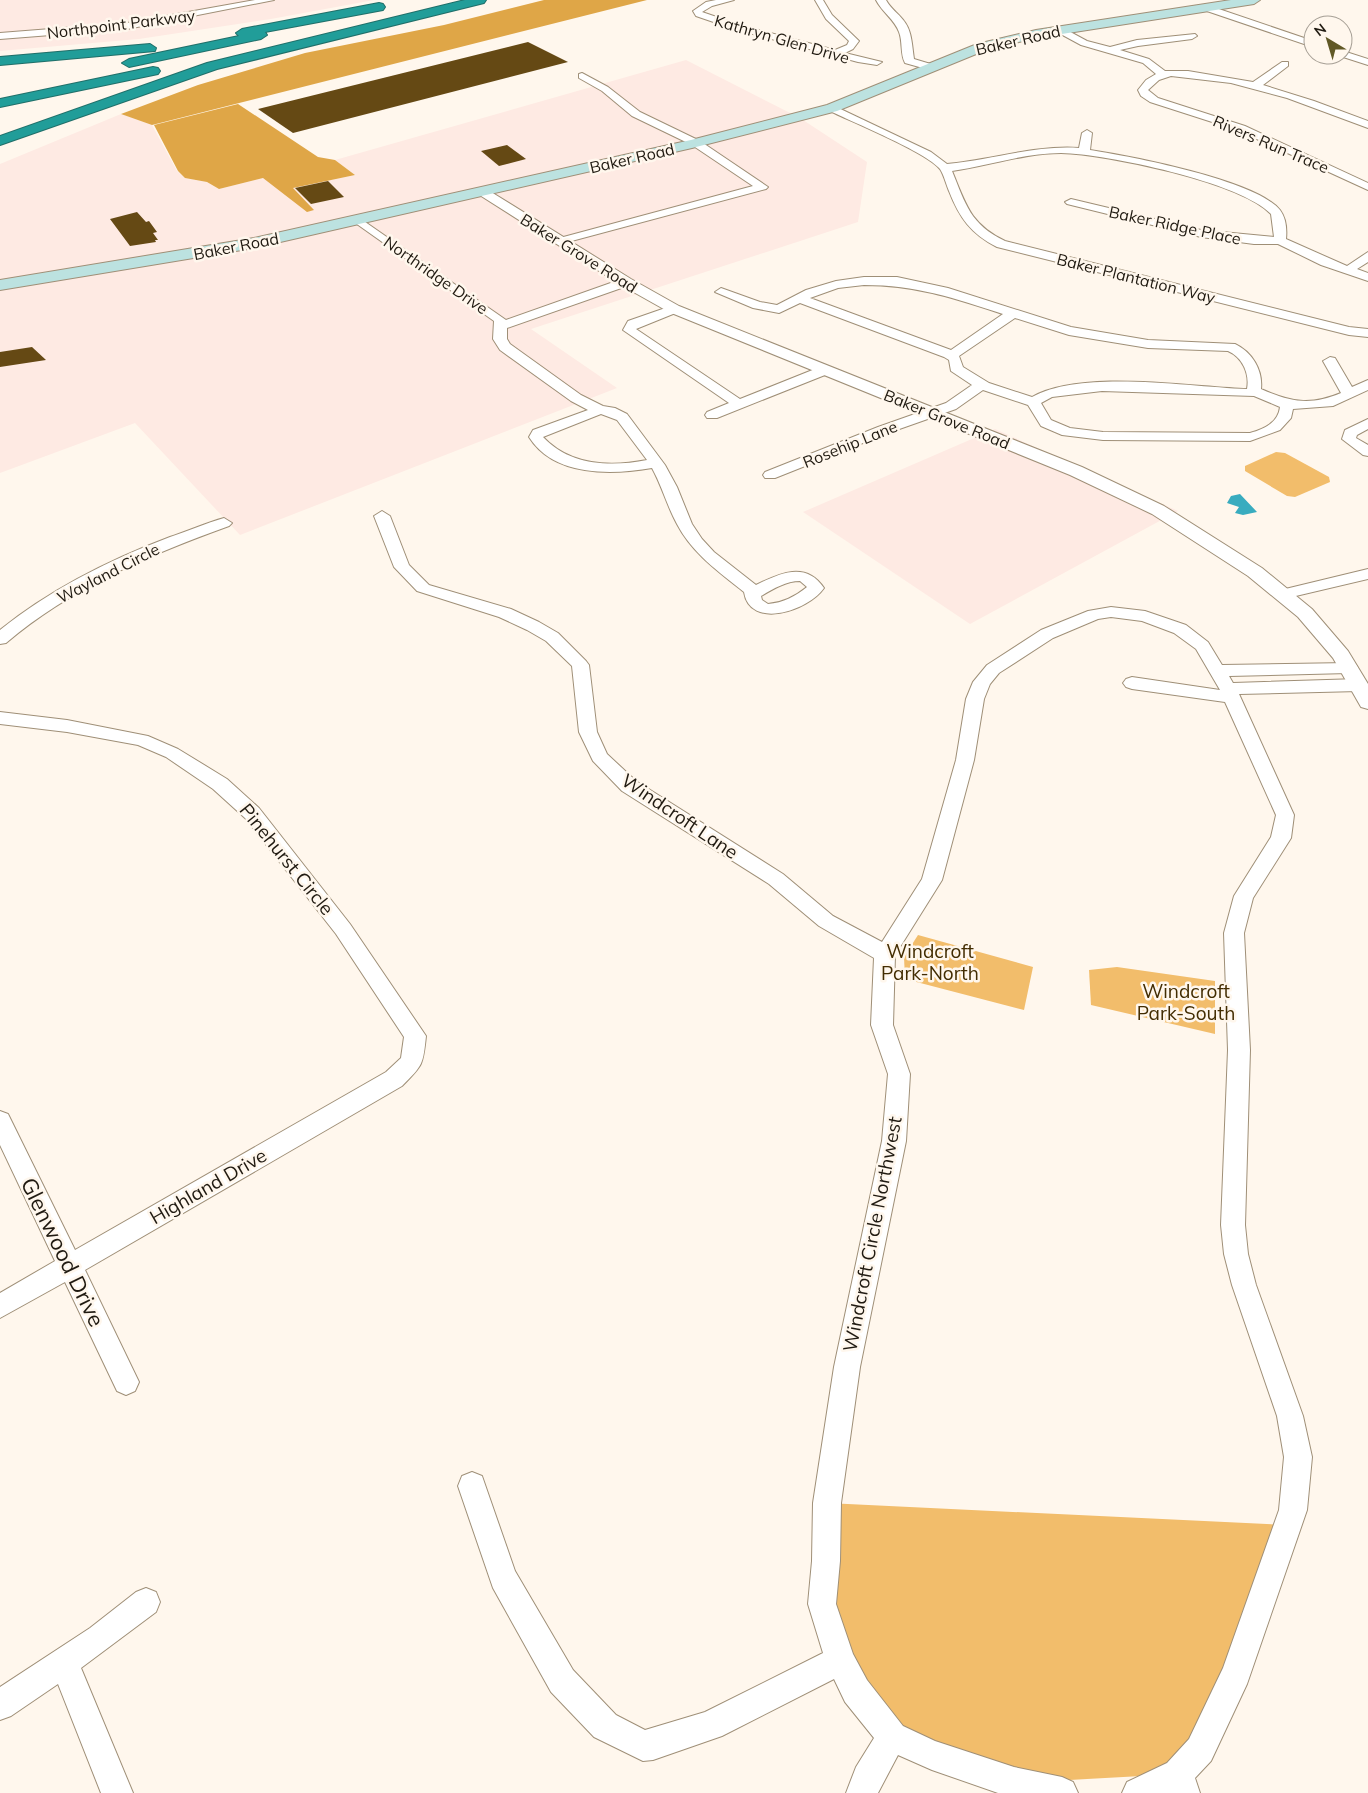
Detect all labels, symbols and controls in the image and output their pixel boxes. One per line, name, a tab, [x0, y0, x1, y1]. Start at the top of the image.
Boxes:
street label: Northpoint Parkway	[46, 5, 197, 43]
street label: Kathryn Glen Drive	[712, 10, 852, 68]
north arrow	[1303, 15, 1353, 65]
text: N	[1310, 19, 1330, 40]
street label: Baker Road	[974, 21, 1062, 59]
street label: Rivers Run Trace	[1210, 111, 1332, 177]
street label: Baker Road	[588, 139, 676, 177]
street label: Baker Ridge Place	[1107, 201, 1243, 249]
street label: Baker Grove Road	[517, 209, 641, 297]
street label: Baker Road	[192, 228, 280, 264]
street label: Northridge Drive	[380, 232, 492, 318]
street label: Baker Plantation Way	[1055, 249, 1218, 307]
street label: Baker Grove Road	[881, 385, 1013, 453]
street label: Rosehip Lane	[800, 416, 900, 472]
street label: Wayland Circle	[53, 539, 163, 607]
street label: Windcroft Lane	[617, 768, 743, 864]
street label: Pinehurst Circle	[235, 798, 339, 920]
park label: Windcroft Park-North	[881, 939, 979, 985]
park label: Windcroft Park-South	[1137, 979, 1235, 1025]
street label: Windcroft Circle Northwest	[837, 1114, 907, 1354]
street label: Highland Drive	[145, 1143, 271, 1229]
street label: Glenwood Drive	[15, 1173, 111, 1331]

